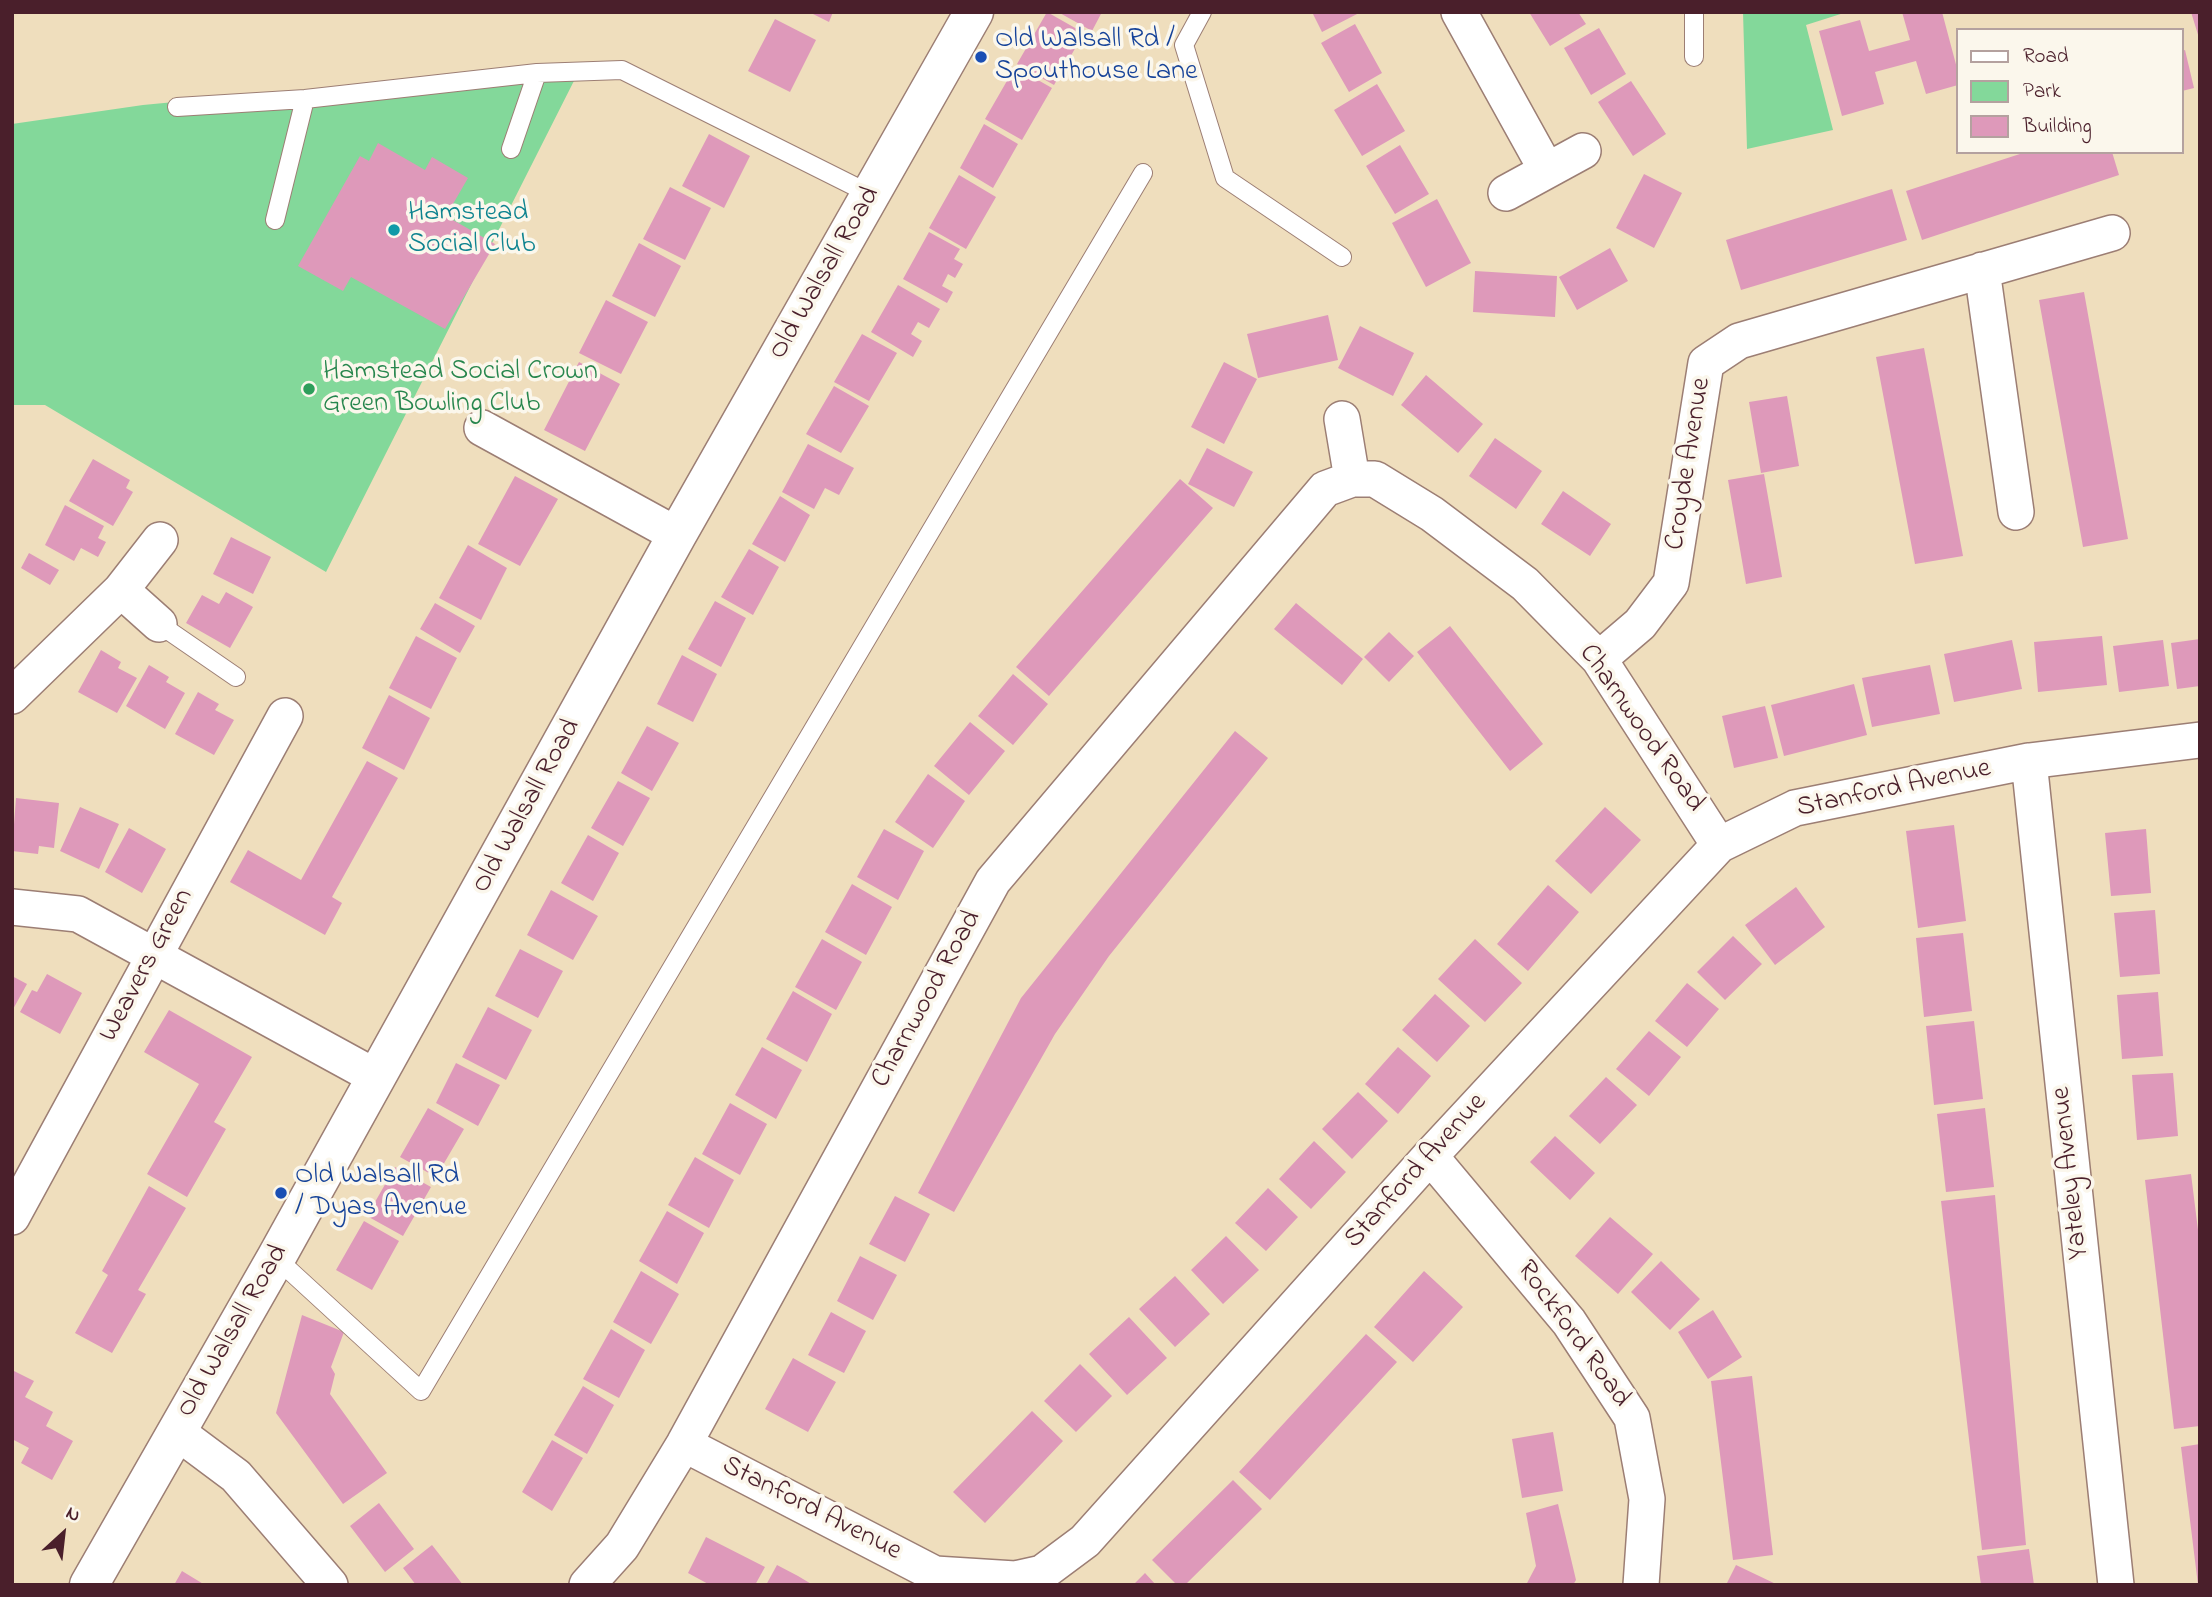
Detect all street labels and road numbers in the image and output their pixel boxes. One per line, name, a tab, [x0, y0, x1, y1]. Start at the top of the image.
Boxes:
street label: Old Walsall Road	[763, 182, 889, 366]
street label: Croyde Avenue	[1660, 375, 1720, 553]
street label: Charnwood Road	[1570, 639, 1710, 819]
street label: Old Walsall Road	[466, 714, 590, 900]
street label: Stanford Avenue	[1794, 753, 1994, 827]
street label: Weavers Green	[94, 884, 202, 1048]
street label: Charnwood Road	[866, 906, 990, 1094]
street label: Yateley Avenue	[2046, 1085, 2098, 1261]
street label: Stanford Avenue	[1339, 1087, 1495, 1257]
street label: Old Walsall Road	[171, 1240, 297, 1424]
street label: Rockford Road	[1508, 1255, 1636, 1415]
street label: Stanford Avenue	[715, 1450, 907, 1570]

